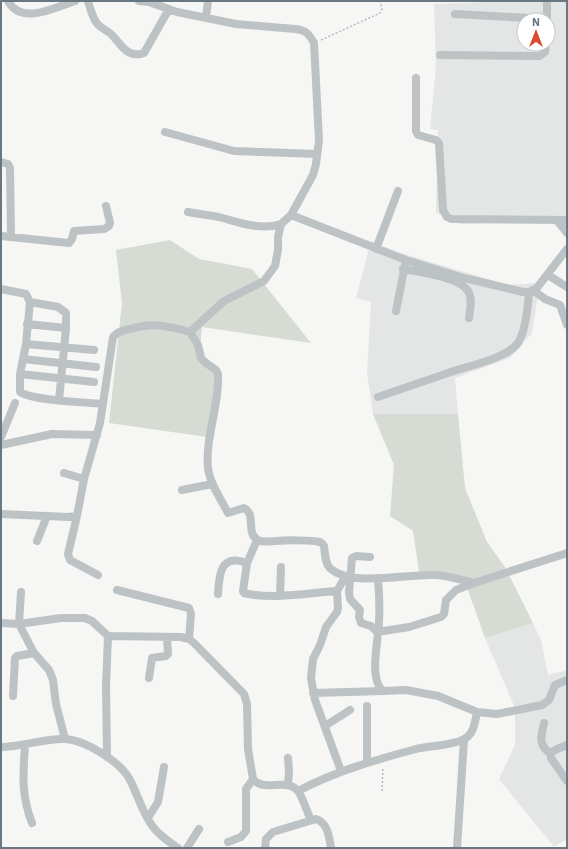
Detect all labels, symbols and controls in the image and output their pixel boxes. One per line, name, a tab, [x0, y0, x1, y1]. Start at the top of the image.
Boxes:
north arrow	[516, 12, 556, 52]
text: N	[532, 15, 540, 29]

